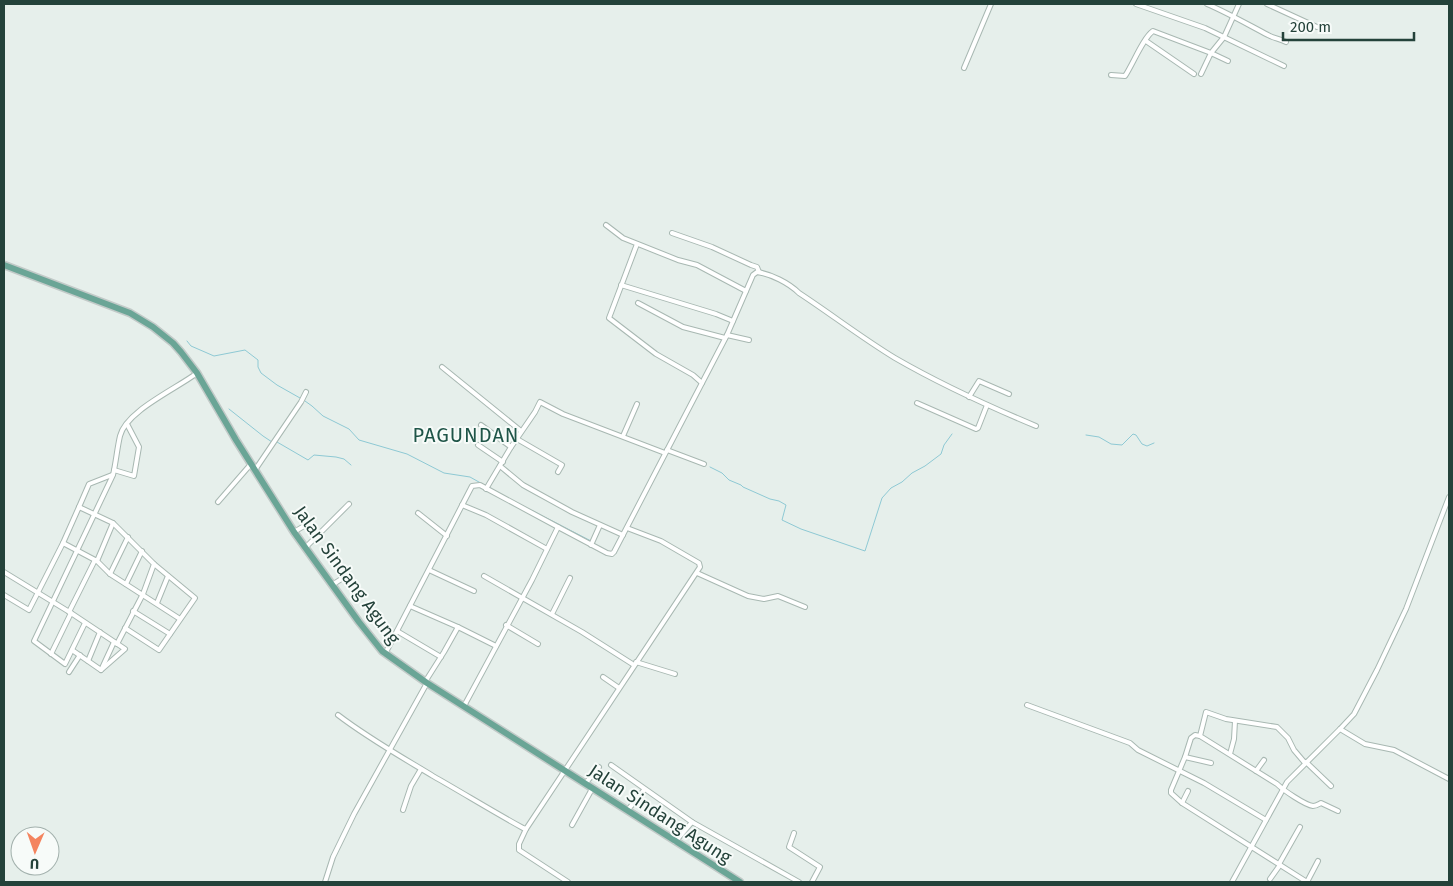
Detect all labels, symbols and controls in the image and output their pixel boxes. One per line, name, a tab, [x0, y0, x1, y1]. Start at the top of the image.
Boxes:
scale bar	[1283, 10, 1414, 42]
text: 200 m	[1290, 18, 1331, 36]
district label: PAGUNDAN	[413, 423, 520, 447]
street label: Jalan Sindang Agung	[289, 501, 405, 649]
street label: Jalan Sindang Agung	[584, 760, 736, 869]
north arrow	[10, 826, 60, 876]
text: U	[30, 855, 39, 872]

